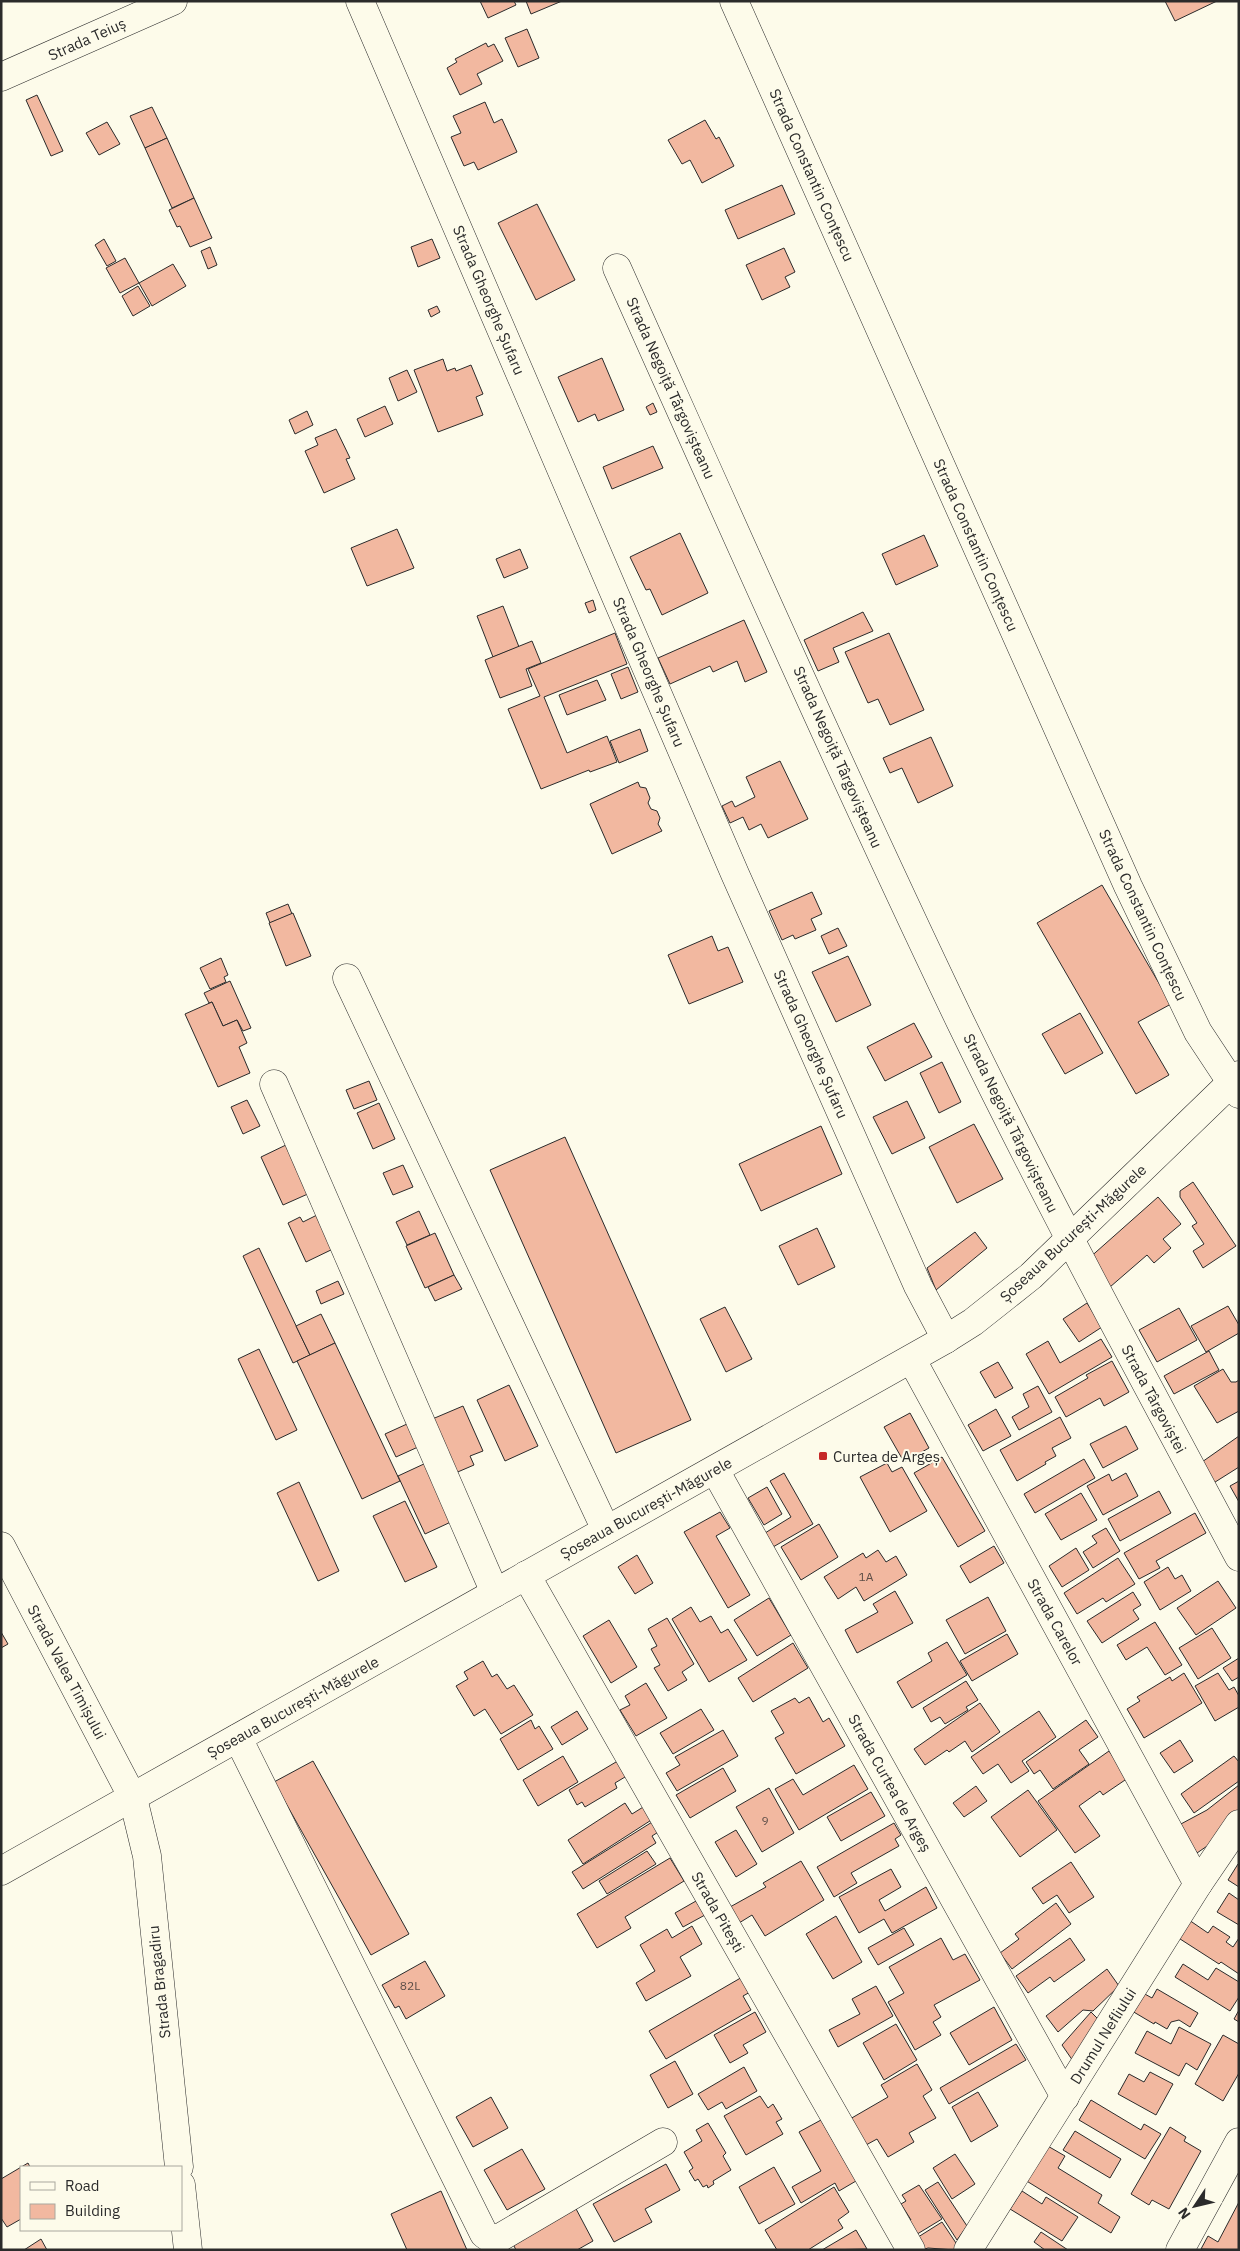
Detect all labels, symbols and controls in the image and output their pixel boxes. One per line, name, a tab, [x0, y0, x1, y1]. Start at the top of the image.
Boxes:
street label: Strada Teiuș	[45, 13, 129, 65]
street label: Strada Constantin Conțescu	[765, 86, 859, 264]
street label: Strada Gheorghe Șufaru	[449, 222, 529, 378]
street label: Strada Negoiță Târgovișteanu	[622, 294, 720, 482]
street label: Strada Constantin Conțescu	[929, 456, 1023, 634]
street label: Strada Gheorghe Șufaru	[609, 594, 689, 750]
street label: Strada Negoiță Târgovișteanu	[789, 663, 887, 851]
street label: Strada Constantin Conțescu	[1095, 826, 1191, 1004]
street label: Strada Gheorghe Șufaru	[770, 967, 852, 1121]
street label: Strada Negoiță Târgovișteanu	[959, 1030, 1063, 1216]
street label: Șoseaua București-Măgurele	[996, 1160, 1150, 1306]
street label: Strada Târgoviștei	[1117, 1342, 1191, 1456]
place label: Curtea de Argeș	[833, 1447, 940, 1466]
marker: Curtea de Argeș	[817, 1450, 829, 1462]
street label: Șoseaua București-Măgurele	[557, 1453, 735, 1563]
house number: 1A	[859, 1569, 874, 1584]
street label: Strada Carelor	[1023, 1575, 1087, 1669]
street label: Strada Valea Timișului	[23, 1601, 111, 1743]
street label: Șoseaua București-Măgurele	[204, 1652, 382, 1762]
street label: Strada Curtea de Argeș	[844, 1711, 936, 1855]
house number: 9	[761, 1813, 769, 1828]
street label: Strada Pitești	[687, 1868, 749, 1956]
street label: Strada Bragadiru	[144, 1925, 174, 2039]
house number: 82L	[400, 1978, 420, 1993]
street label: Drumul Nefliului	[1066, 1984, 1140, 2088]
legend	[20, 2166, 182, 2231]
text: Road	[65, 2176, 100, 2195]
north arrow	[1170, 2181, 1220, 2231]
text: Building	[65, 2201, 120, 2220]
text: N	[1174, 2204, 1195, 2223]

